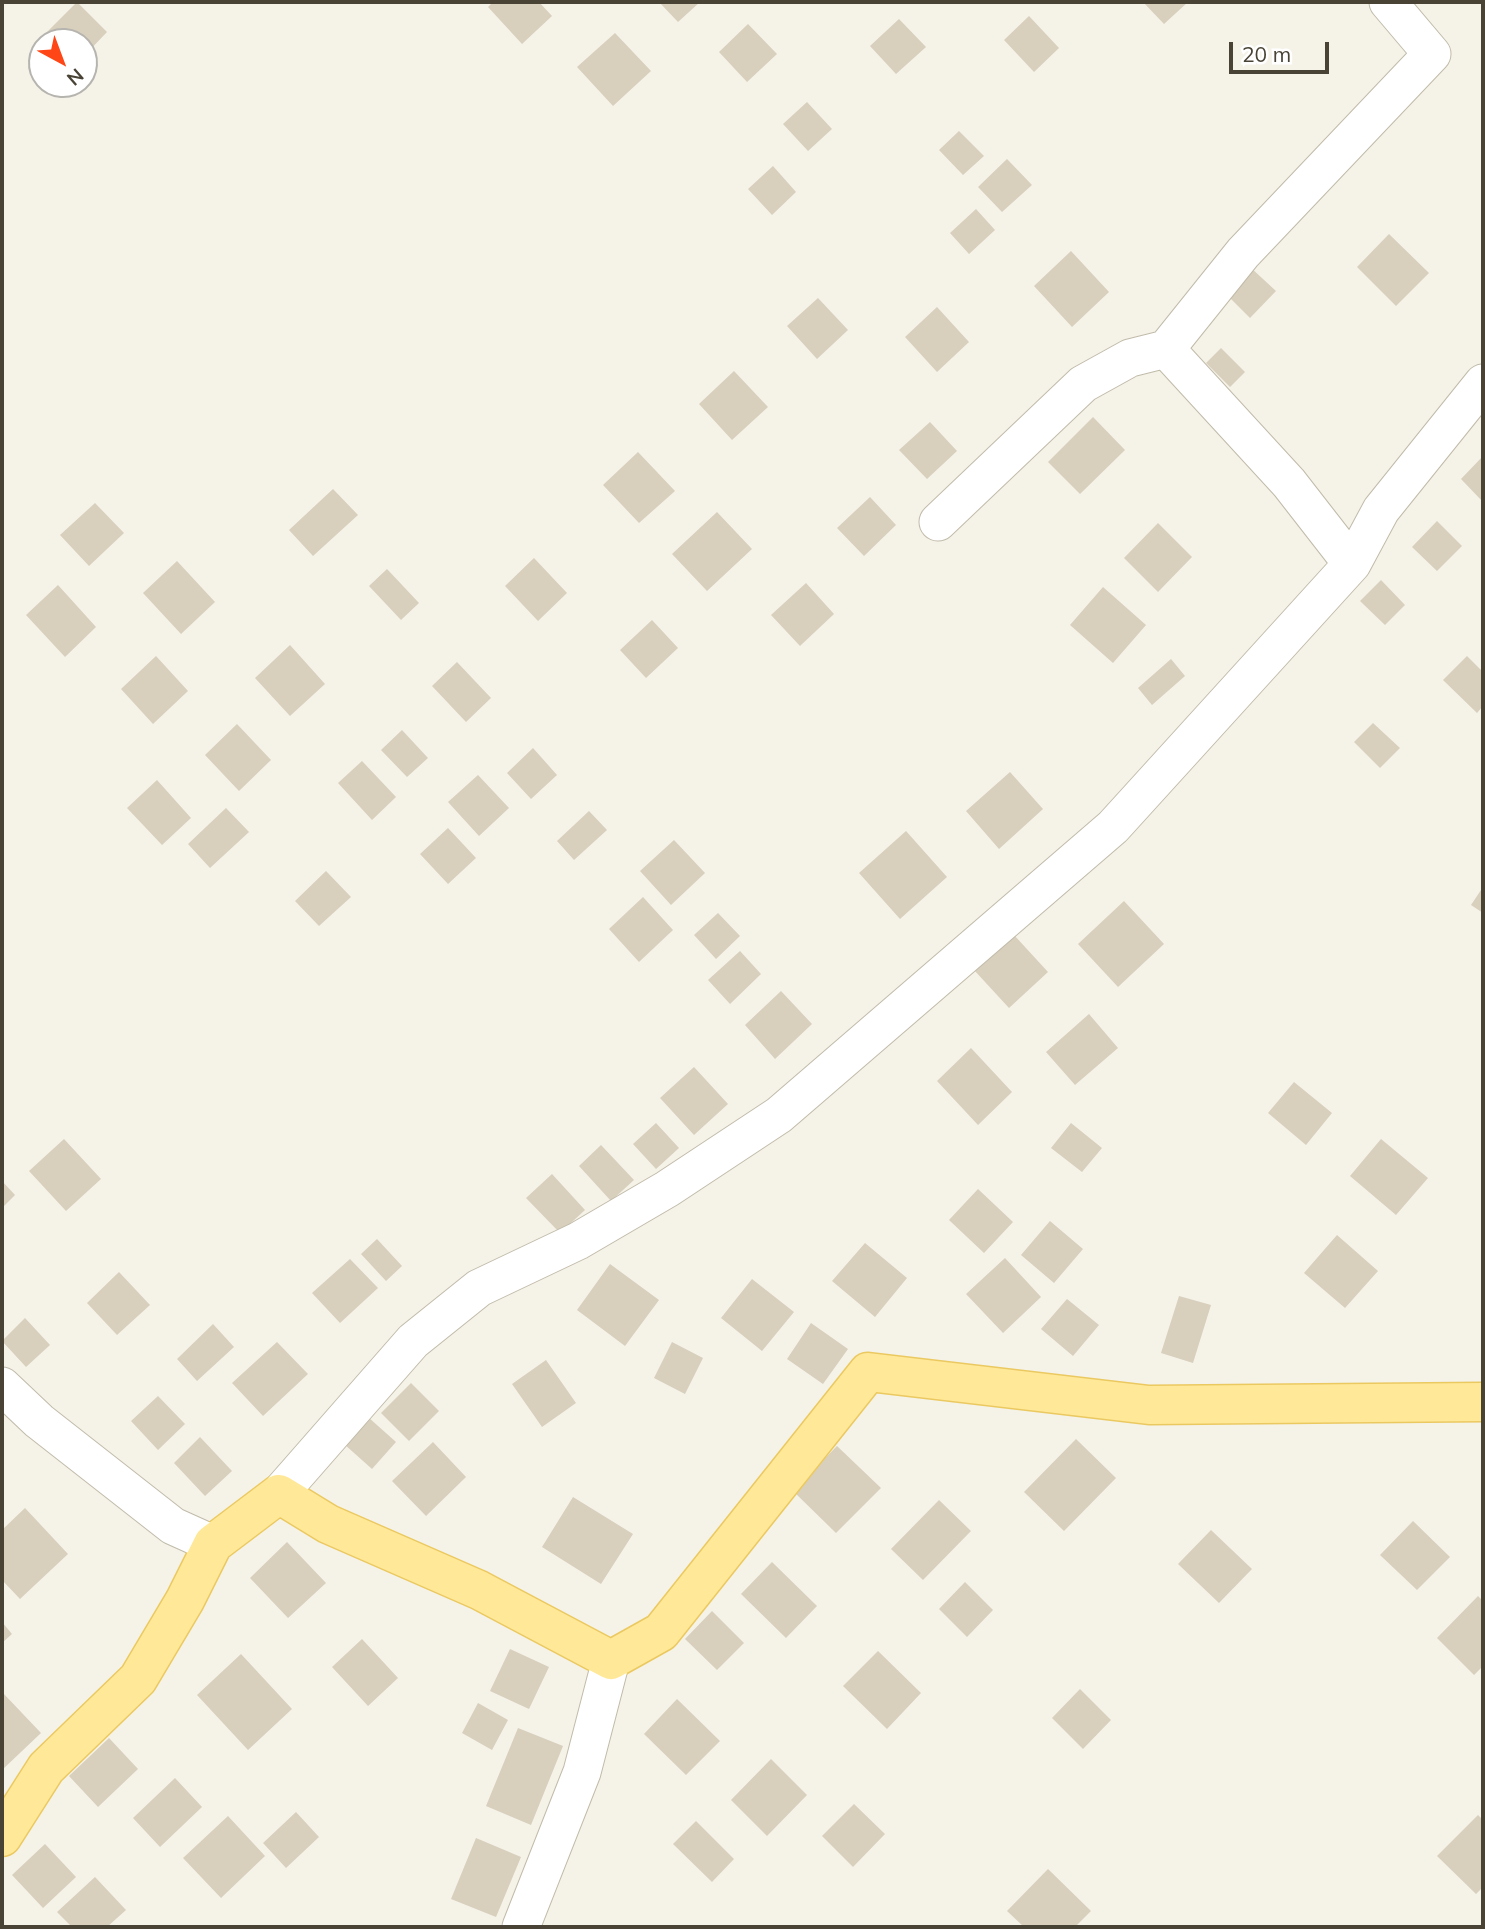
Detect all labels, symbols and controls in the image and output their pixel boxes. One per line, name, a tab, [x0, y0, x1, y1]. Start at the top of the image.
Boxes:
north arrow	[28, 28, 98, 98]
scale bar	[1233, 28, 1333, 72]
text: 20 m	[1242, 41, 1291, 67]
text: N	[62, 64, 89, 91]

